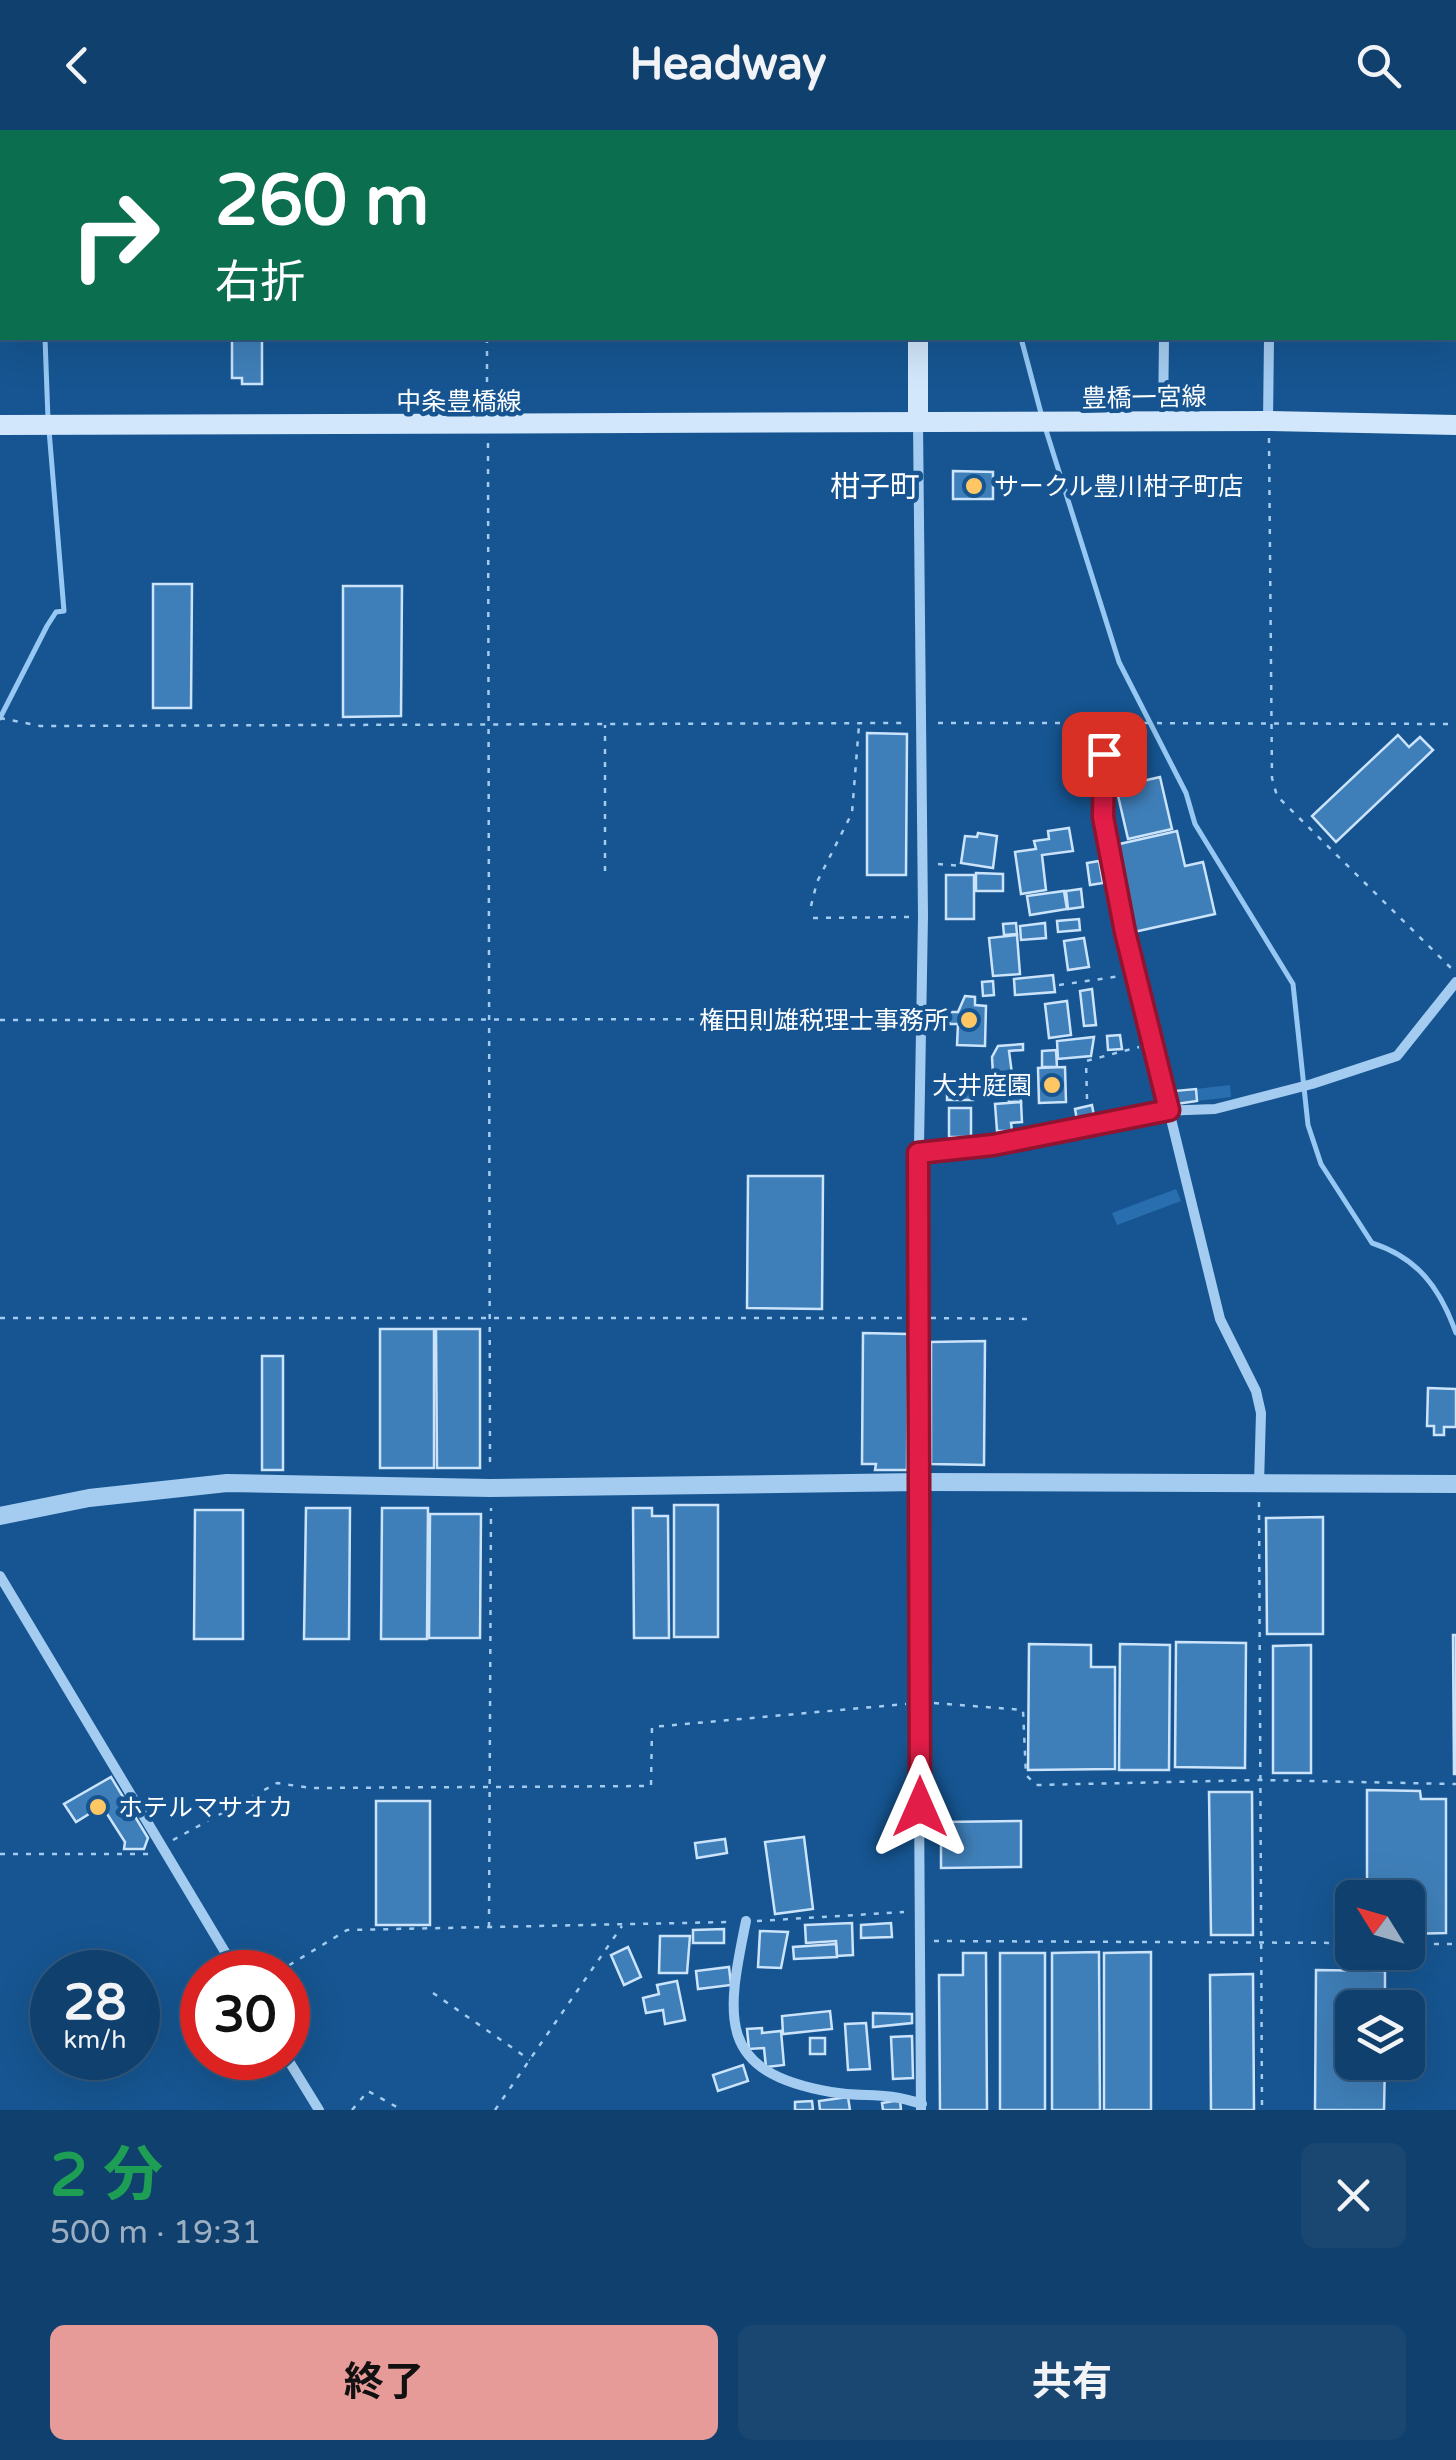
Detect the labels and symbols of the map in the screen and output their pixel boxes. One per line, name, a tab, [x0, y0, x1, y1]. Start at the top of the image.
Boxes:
street label: 豊橋一宮線	[1081, 382, 1207, 414]
street label: 中条豊橋線	[396, 387, 522, 417]
district label: 柑子町	[830, 469, 920, 506]
place label: サークル豊川柑子町店	[994, 472, 1243, 502]
marker: サークル豊川柑子町店	[963, 475, 985, 497]
pin	[1062, 712, 1147, 797]
place label: 権田則雄税理士事務所	[699, 1006, 949, 1036]
marker: 権田則雄税理士事務所	[958, 1009, 980, 1031]
place label: 大井庭園	[932, 1071, 1032, 1101]
marker: 大井庭園	[1041, 1074, 1063, 1096]
position arrow	[868, 1755, 972, 1859]
place label: ホテルマサオカ	[118, 1793, 293, 1823]
marker: ホテルマサオカ	[87, 1796, 109, 1818]
north arrow	[1335, 1880, 1425, 1970]
speed limit sign: 30	[180, 1950, 310, 2080]

